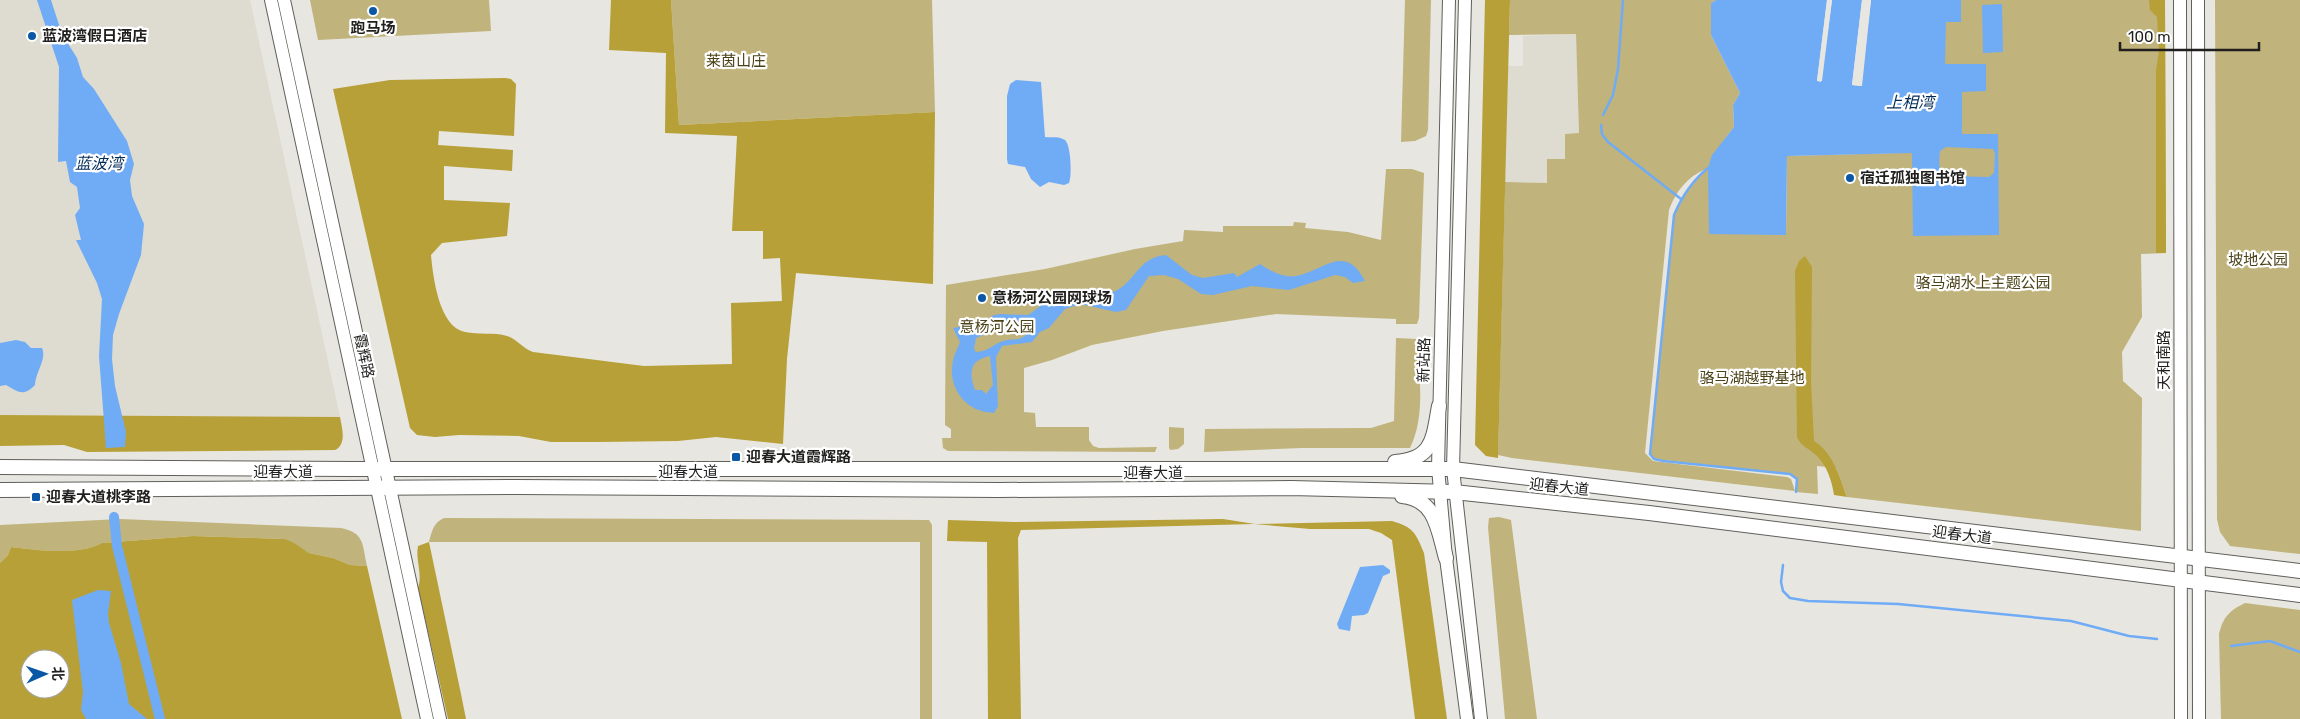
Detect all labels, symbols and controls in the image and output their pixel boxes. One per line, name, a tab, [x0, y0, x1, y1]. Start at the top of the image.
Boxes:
marker: 跑马场	[367, 5, 379, 17]
place label: 跑马场	[350, 19, 396, 37]
scale bar	[2120, 20, 2259, 52]
place label: 蓝波湾假日酒店	[42, 27, 147, 45]
text: 100 m	[2128, 28, 2170, 46]
marker: 蓝波湾假日酒店	[26, 30, 38, 42]
park label: 莱茵山庄	[706, 52, 766, 70]
water label: 上相湾	[1886, 93, 1937, 112]
water label: 蓝波湾	[75, 154, 126, 173]
place label: 宿迁孤独图书馆	[1860, 169, 1965, 187]
marker: 宿迁孤独图书馆	[1844, 172, 1856, 184]
park label: 坡地公园	[2228, 251, 2288, 269]
park label: 骆马湖水上主题公园	[1915, 274, 2051, 292]
place label: 意杨河公园网球场	[992, 289, 1112, 307]
marker: 意杨河公园网球场	[976, 292, 988, 304]
park label: 意杨河公园	[959, 318, 1035, 336]
street label: 天和南路	[2155, 330, 2173, 390]
street label: 霞辉路	[351, 332, 377, 380]
street label: 新站路	[1415, 337, 1433, 383]
park label: 骆马湖越野基地	[1699, 369, 1805, 387]
place label: 迎春大道霞辉路	[746, 448, 851, 466]
marker: 迎春大道霞辉路	[730, 451, 742, 463]
street label: 迎春大道	[253, 463, 313, 481]
street label: 迎春大道	[658, 463, 718, 481]
street label: 迎春大道	[1123, 464, 1183, 482]
street label: 迎春大道	[1528, 475, 1590, 499]
place label: 迎春大道桃李路	[46, 488, 151, 506]
marker: 迎春大道桃李路	[30, 491, 42, 503]
street label: 迎春大道	[1931, 522, 1993, 548]
north arrow	[20, 649, 70, 699]
text: 北	[49, 666, 66, 681]

